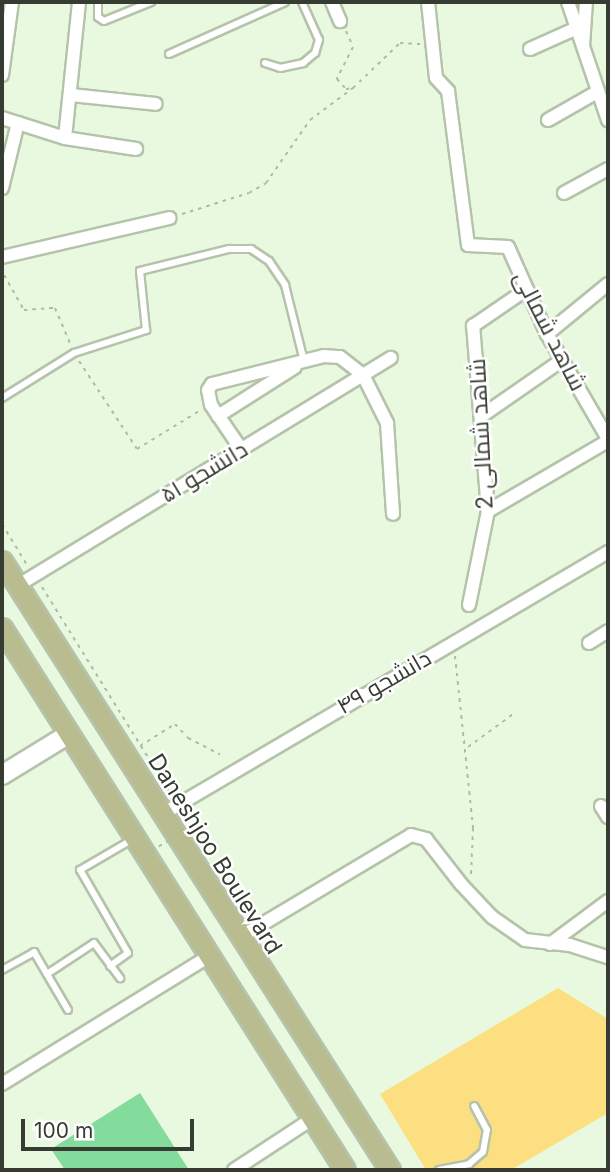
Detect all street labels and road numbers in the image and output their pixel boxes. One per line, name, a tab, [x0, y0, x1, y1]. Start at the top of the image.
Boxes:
street label: شاهد شمالی	[508, 266, 592, 396]
street label: شاهد شمالی 2	[463, 358, 499, 510]
street label: دانشجو ۵۱	[156, 435, 252, 509]
street label: دانشجو ۴۹	[332, 644, 436, 720]
street label: Daneshjoo Boulevard	[142, 749, 288, 959]

